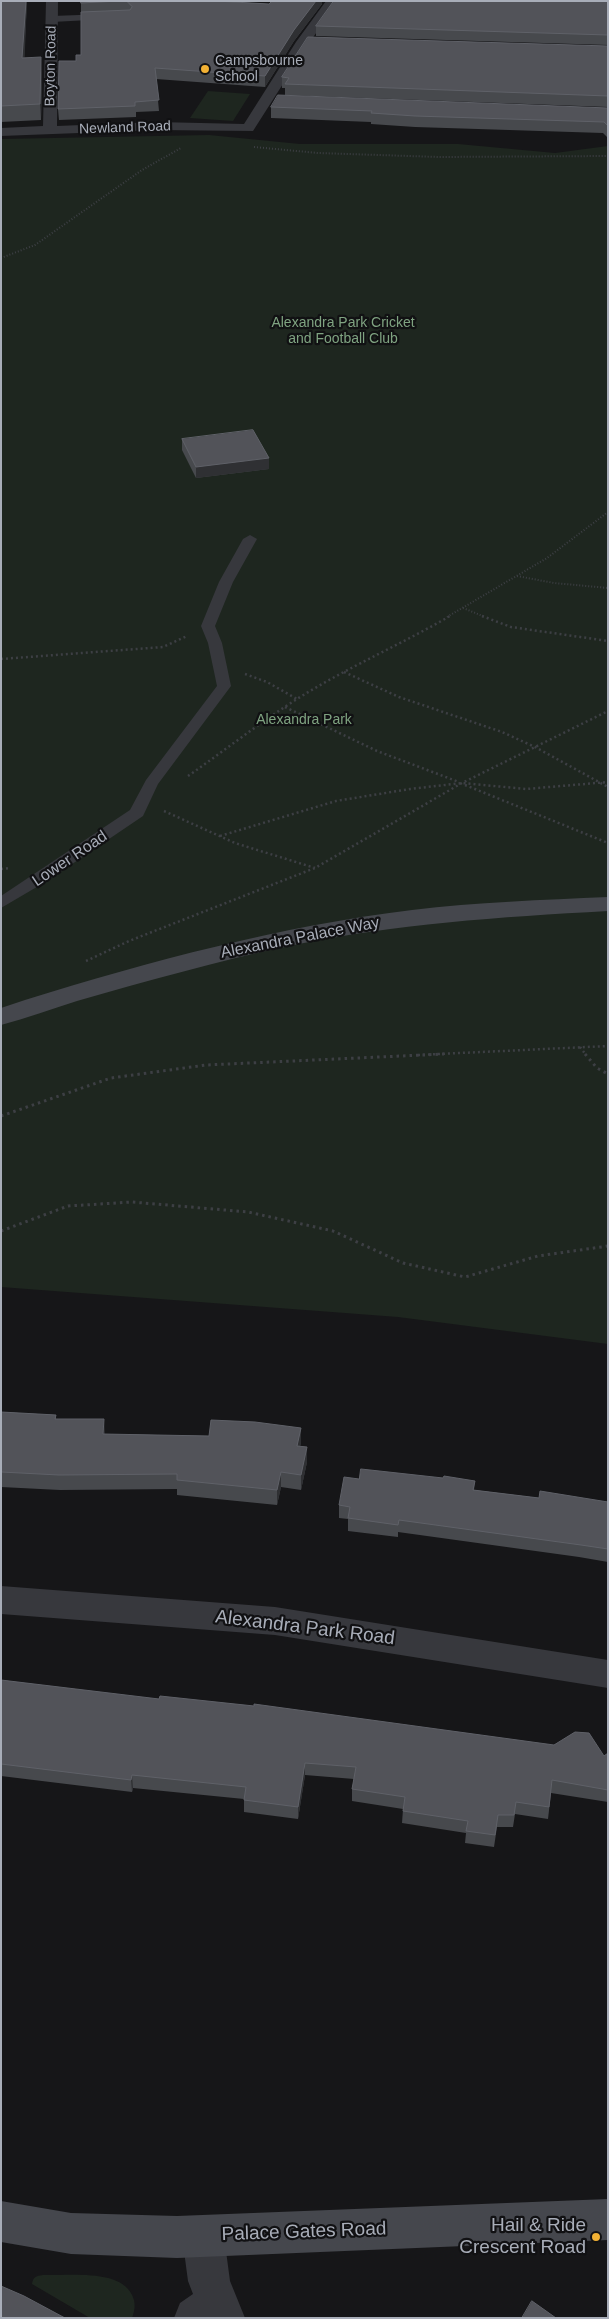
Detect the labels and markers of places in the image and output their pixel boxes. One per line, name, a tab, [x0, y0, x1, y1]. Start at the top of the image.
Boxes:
place label: Campsbourne School	[215, 53, 303, 85]
marker: Campsbourne School	[199, 63, 211, 75]
place label: Hail & Ride Crescent Road	[459, 2215, 586, 2259]
marker: Hail & Ride Crescent Road	[590, 2231, 602, 2243]

